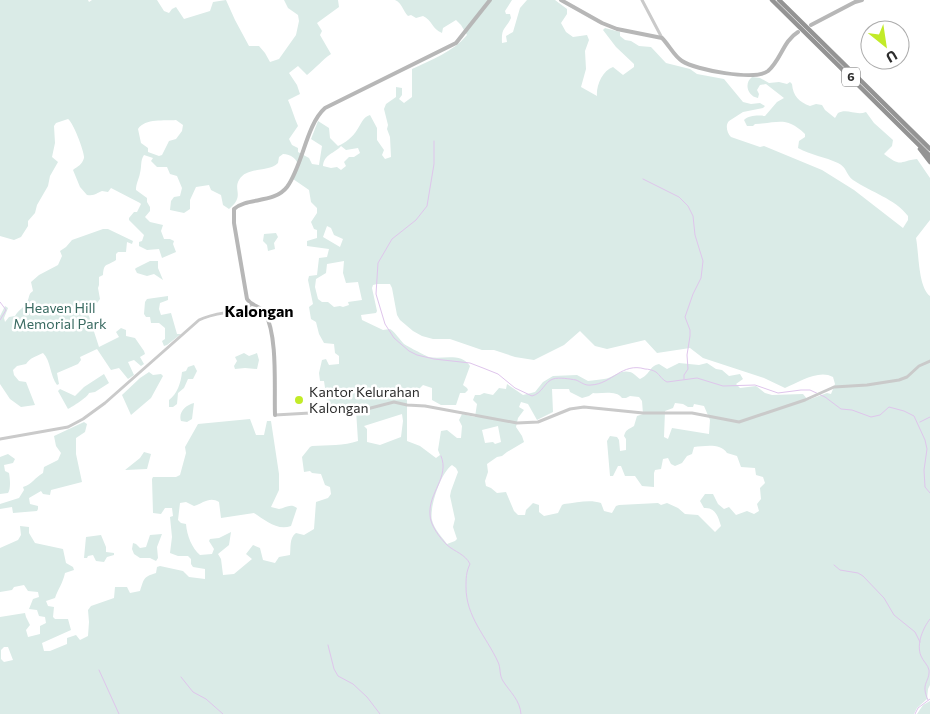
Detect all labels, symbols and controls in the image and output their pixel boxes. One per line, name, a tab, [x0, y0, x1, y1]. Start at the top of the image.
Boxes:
north arrow	[860, 20, 910, 70]
text: U	[883, 47, 900, 67]
road number: 6	[842, 68, 860, 86]
park label: Heaven Hill Memorial Park	[13, 299, 107, 332]
district label: Kalongan	[224, 301, 294, 320]
place label: Kantor Kelurahan Kalongan	[309, 383, 420, 416]
marker: Kantor Kelurahan Kalongan	[293, 394, 305, 406]

